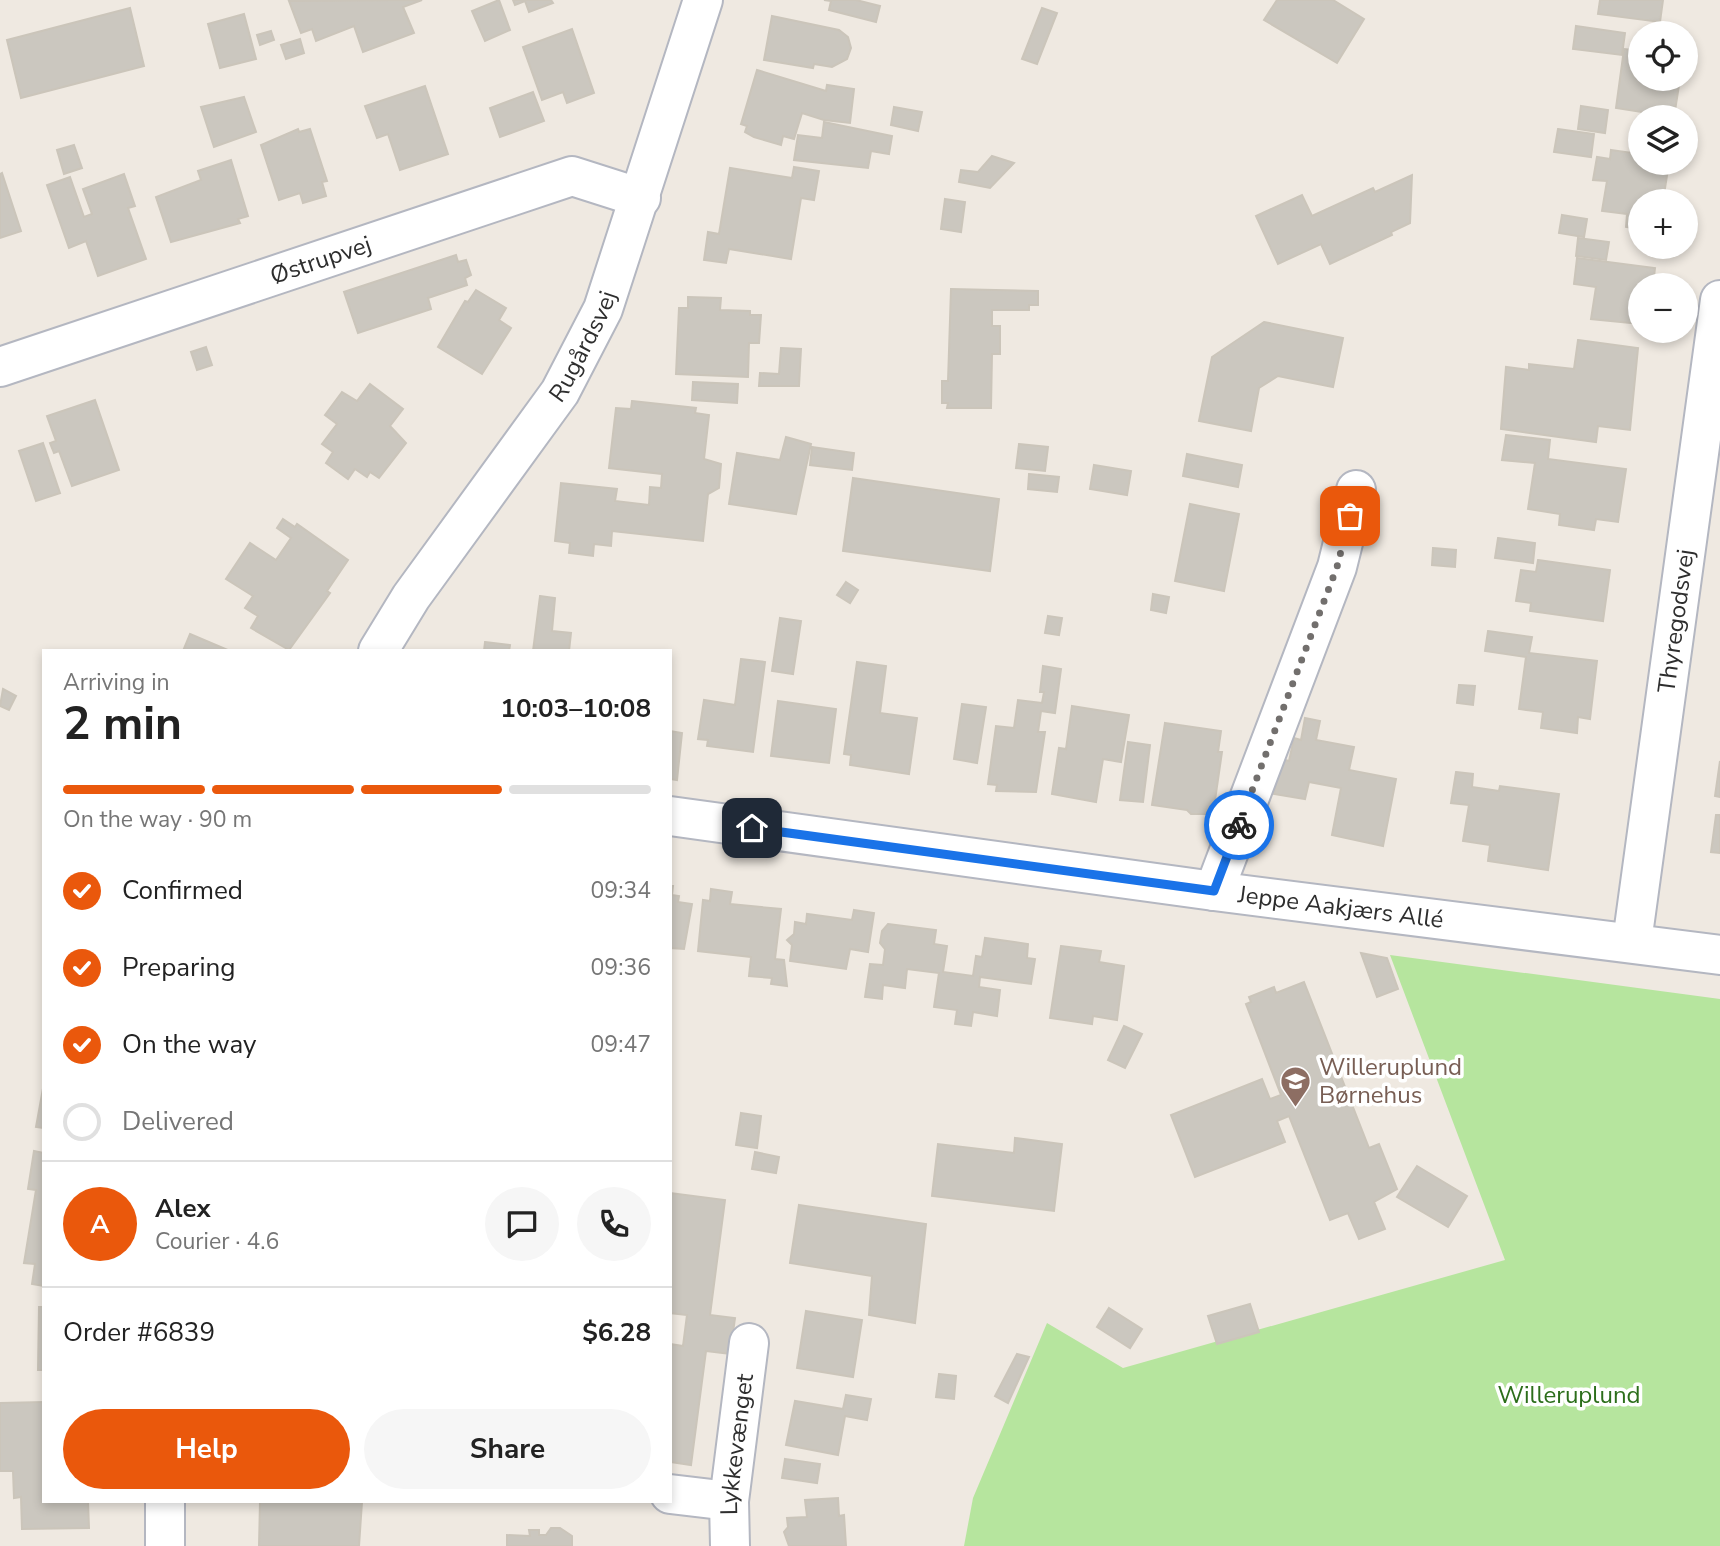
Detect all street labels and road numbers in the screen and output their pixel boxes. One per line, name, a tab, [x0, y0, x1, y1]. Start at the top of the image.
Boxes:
street label: Østrupvej	[266, 228, 375, 292]
street label: Rugårdsvej	[542, 287, 624, 409]
street label: Thyregodsvej	[1650, 547, 1702, 695]
street label: Jeppe Aakjærs Allé	[1235, 878, 1445, 936]
street label: Lykkevænget	[713, 1371, 761, 1516]

